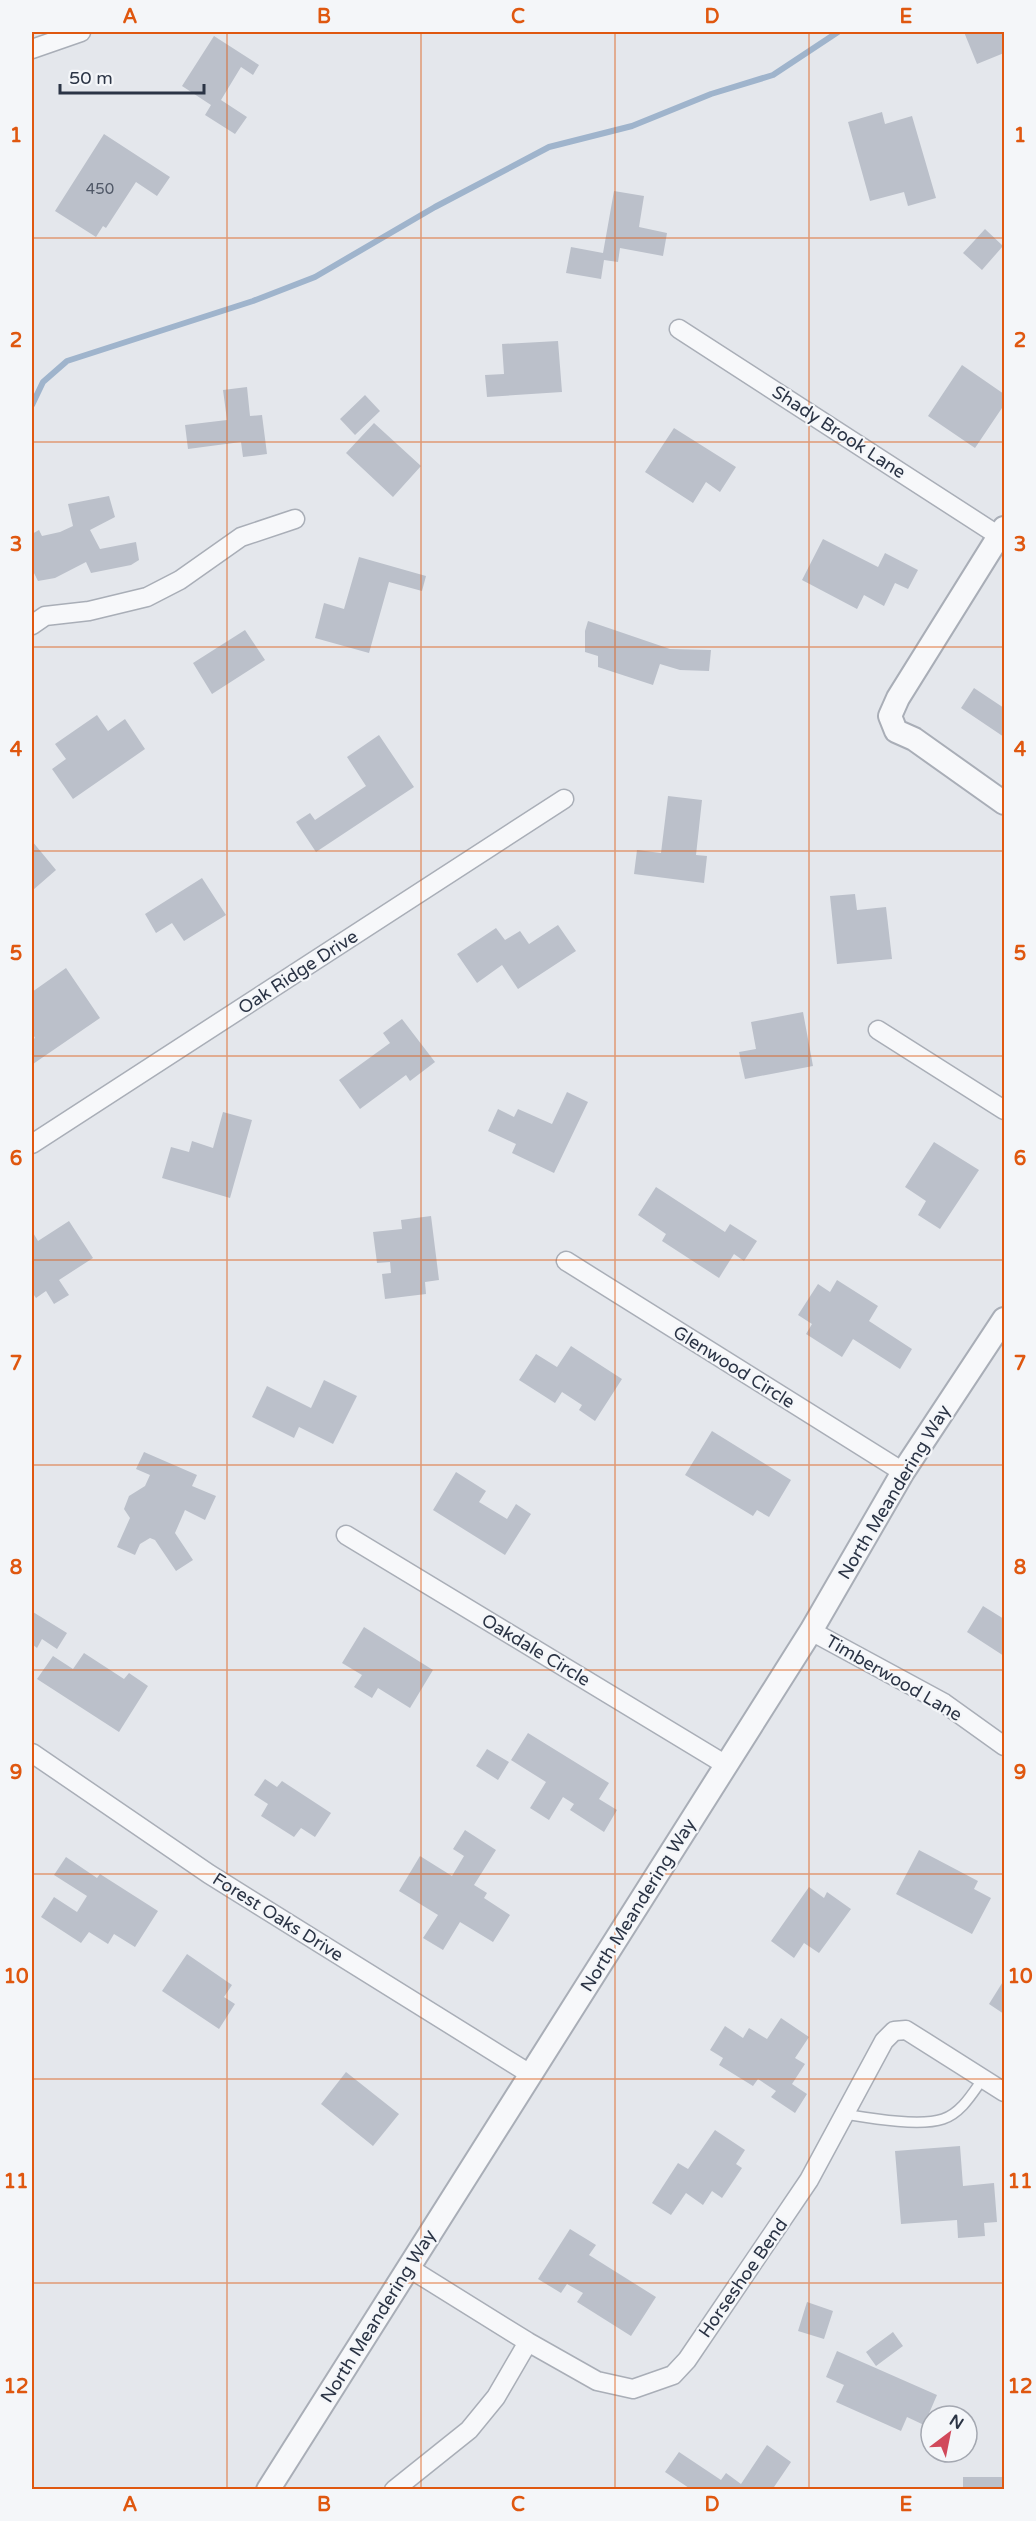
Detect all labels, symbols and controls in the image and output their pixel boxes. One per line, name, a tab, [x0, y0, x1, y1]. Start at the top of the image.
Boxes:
text: A	[123, 5, 138, 29]
text: B	[317, 5, 331, 29]
text: C	[511, 5, 525, 29]
text: D	[704, 5, 720, 29]
text: E	[900, 5, 913, 29]
scale bar	[60, 57, 204, 95]
text: 50 m	[69, 67, 113, 89]
text: 1	[10, 124, 22, 148]
text: 1	[1014, 124, 1026, 148]
house number: 450	[86, 180, 114, 198]
text: 2	[10, 329, 22, 353]
text: 2	[1014, 329, 1026, 353]
street label: Shady Brook Lane	[768, 381, 910, 483]
text: 3	[10, 533, 22, 557]
text: 3	[1014, 533, 1026, 557]
text: 4	[10, 738, 23, 762]
text: 4	[1014, 738, 1027, 762]
street label: Oak Ridge Drive	[234, 925, 362, 1019]
text: 5	[10, 942, 22, 966]
text: 5	[1014, 942, 1026, 966]
text: 6	[10, 1147, 22, 1171]
text: 6	[1014, 1147, 1026, 1171]
street label: Glenwood Circle	[669, 1321, 799, 1413]
text: 7	[10, 1352, 22, 1376]
text: 7	[1014, 1352, 1026, 1376]
street label: North Meandering Way	[833, 1400, 955, 1583]
text: 8	[10, 1556, 22, 1580]
text: 8	[1014, 1556, 1026, 1580]
street label: Oakdale Circle	[478, 1609, 594, 1691]
street label: Timberwood Lane	[822, 1630, 966, 1726]
text: 9	[10, 1761, 22, 1785]
text: 9	[1014, 1761, 1026, 1785]
street label: North Meandering Way	[576, 1814, 700, 1996]
street label: Forest Oaks Drive	[209, 1868, 347, 1966]
text: 10	[3, 1965, 29, 1989]
text: 10	[1007, 1965, 1033, 1989]
text: 11	[3, 2170, 29, 2194]
text: 11	[1007, 2170, 1033, 2194]
street label: Horseshoe Bend	[694, 2214, 792, 2342]
street label: North Meandering Way	[316, 2225, 440, 2407]
text: 12	[3, 2375, 29, 2399]
text: 12	[1007, 2375, 1033, 2399]
north arrow	[919, 2404, 979, 2464]
text: N	[946, 2410, 967, 2434]
text: A	[123, 2493, 138, 2517]
text: B	[317, 2493, 331, 2517]
text: C	[511, 2493, 525, 2517]
text: D	[704, 2493, 720, 2517]
text: E	[900, 2493, 913, 2517]

